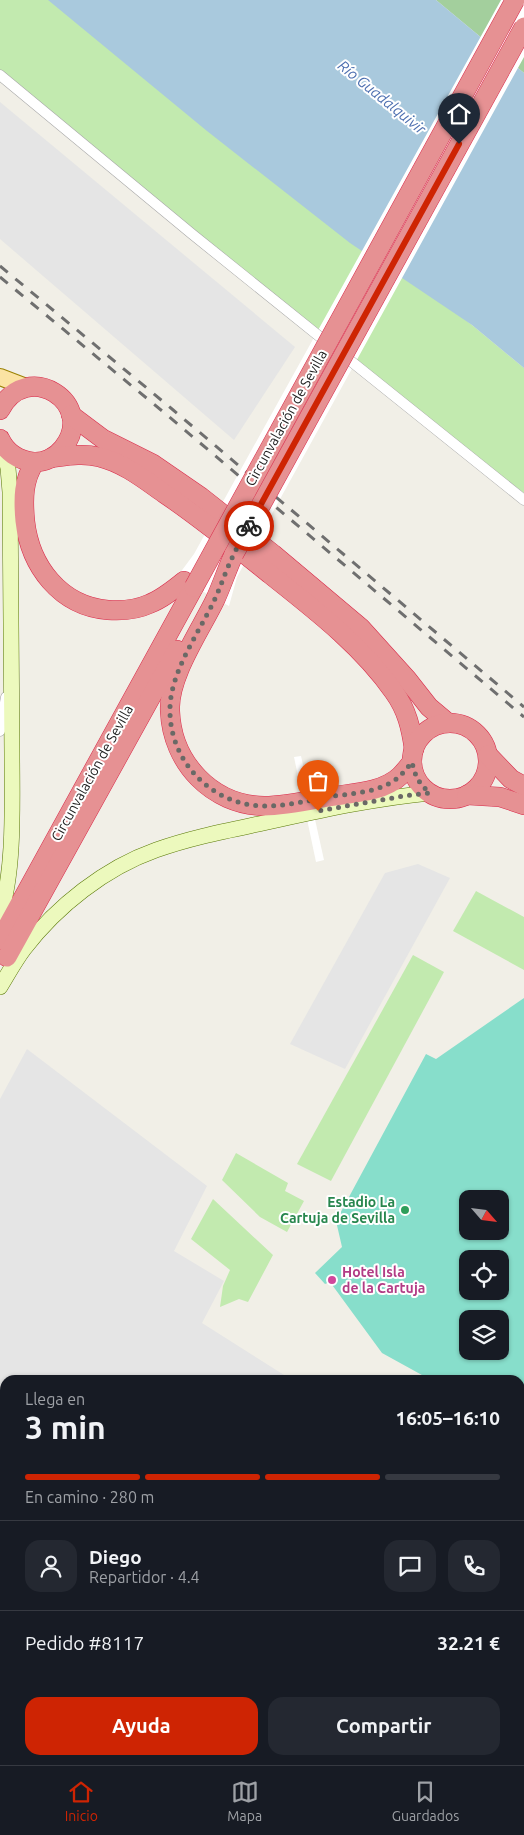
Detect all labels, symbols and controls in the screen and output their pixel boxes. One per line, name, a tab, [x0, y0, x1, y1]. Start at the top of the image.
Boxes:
water label: Río Guadalquivir	[335, 57, 430, 138]
pin	[438, 93, 480, 144]
icon: home	[445, 100, 473, 128]
street label: Circunvalación de Sevilla	[242, 347, 330, 489]
courier	[224, 501, 274, 551]
icon: bike	[235, 512, 263, 540]
street label: Circunvalación de Sevilla	[48, 702, 136, 844]
pin	[297, 760, 339, 811]
icon: bag	[304, 767, 332, 795]
north arrow	[459, 1190, 509, 1240]
map controls	[459, 1190, 509, 1360]
place label: Estadio La Cartuja de Sevilla	[280, 1194, 395, 1226]
marker: Estadio La Cartuja de Sevilla	[399, 1204, 411, 1216]
button: locate	[459, 1250, 509, 1300]
place label: Hotel Isla de la Cartuja	[342, 1264, 425, 1296]
marker: Hotel Isla de la Cartuja	[326, 1274, 338, 1286]
button: layers	[459, 1310, 509, 1360]
text: Llega en	[25, 1390, 85, 1408]
text: 16:05–16:10	[395, 1407, 500, 1429]
text: 3 min	[25, 1409, 106, 1445]
text: En camino · 280 m	[25, 1488, 154, 1506]
button: person	[25, 1540, 77, 1592]
button: chat	[384, 1540, 436, 1592]
button: phone	[448, 1540, 500, 1592]
text: Diego	[89, 1546, 142, 1568]
text: Repartidor · 4.4	[89, 1568, 200, 1586]
text: Pedido #8117	[25, 1632, 144, 1654]
text: 32.21 €	[437, 1632, 500, 1654]
button: Ayuda	[25, 1697, 258, 1755]
button: Compartir	[268, 1697, 500, 1755]
tab: Inicio	[65, 1778, 98, 1824]
tab: Mapa	[227, 1778, 262, 1824]
tab: Guardados	[392, 1778, 459, 1824]

